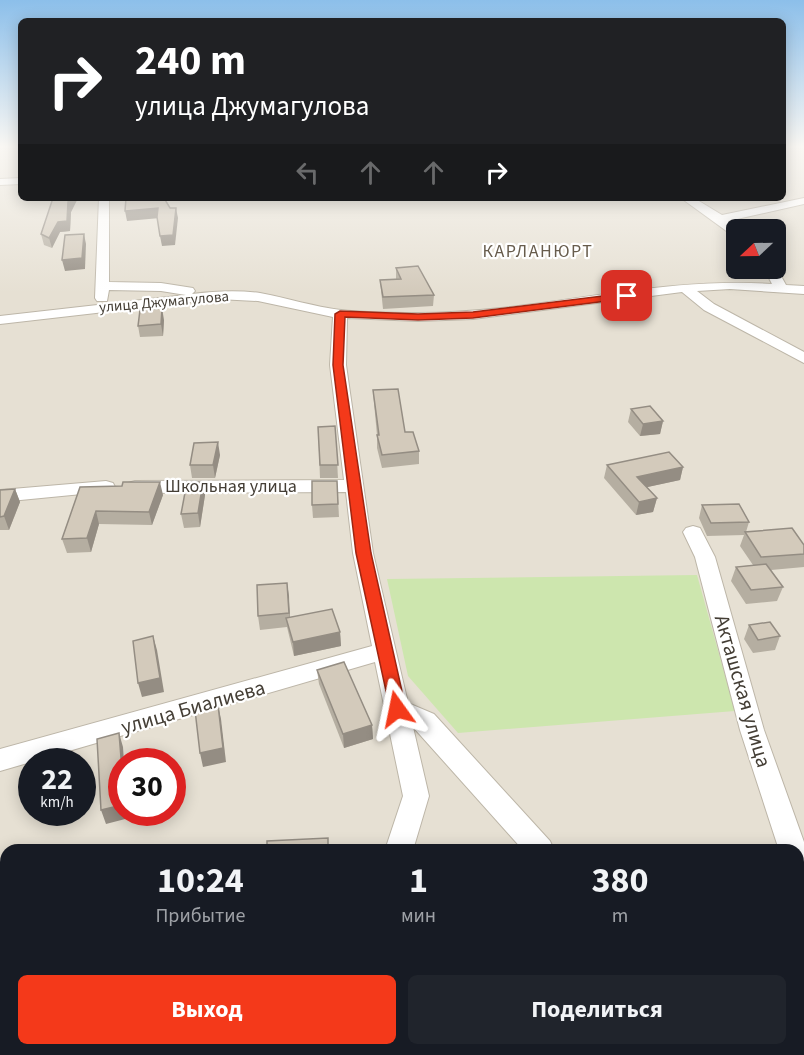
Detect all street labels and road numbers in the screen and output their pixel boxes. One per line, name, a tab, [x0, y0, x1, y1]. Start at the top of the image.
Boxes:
street label: улица Джумагулова	[98, 286, 230, 318]
street label: Школьная улица	[165, 474, 297, 499]
street label: Акташская улица	[707, 611, 779, 771]
street label: улица Биалиева	[117, 672, 269, 742]

